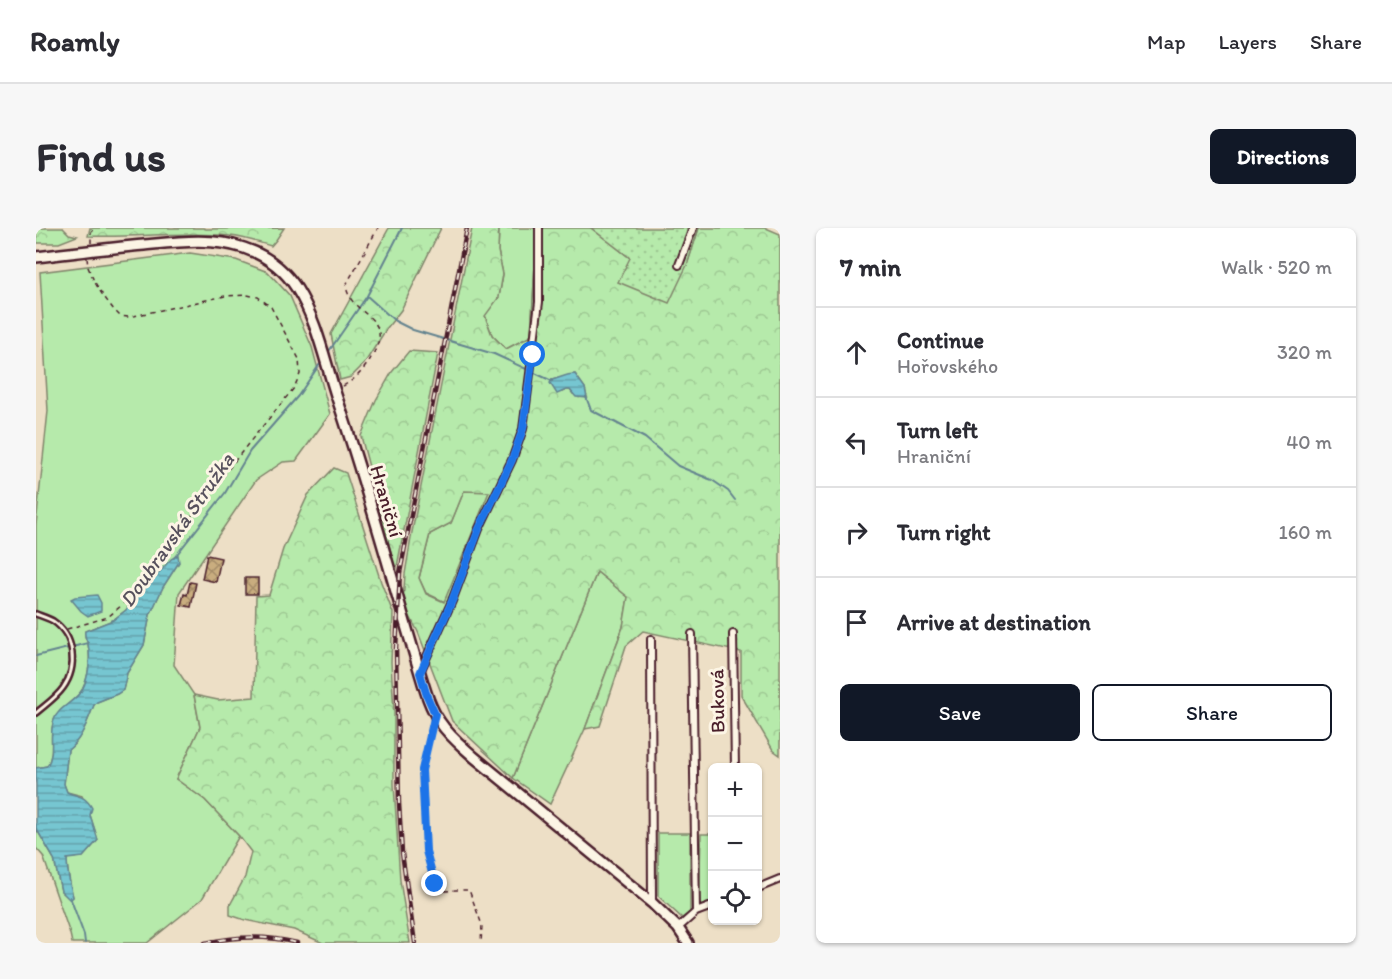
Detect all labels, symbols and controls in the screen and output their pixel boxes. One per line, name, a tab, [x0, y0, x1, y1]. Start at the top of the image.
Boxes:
text: Roamly	[30, 24, 120, 58]
text: Map	[1147, 29, 1186, 54]
text: Layers	[1219, 29, 1277, 54]
text: Share	[1310, 29, 1362, 54]
button: Directions	[1210, 129, 1356, 184]
text: Find us	[36, 131, 166, 182]
text: 7 min	[840, 251, 901, 283]
text: Walk · 520 m	[1221, 255, 1332, 279]
text: Continue	[897, 327, 984, 354]
icon: ahead	[840, 336, 873, 369]
text: 320 m	[1277, 340, 1332, 364]
route start	[519, 341, 545, 367]
text: Hořovského	[897, 354, 998, 378]
text: Turn left	[897, 417, 978, 444]
icon: left	[840, 426, 873, 459]
text: 40 m	[1286, 430, 1332, 454]
text: Hraniční	[897, 444, 971, 468]
water label: Doubravská Stružka	[114, 448, 239, 611]
street label: Hraniční	[365, 462, 409, 540]
icon: right	[840, 516, 873, 549]
text: Turn right	[897, 519, 991, 546]
text: 160 m	[1279, 520, 1332, 544]
icon: arrive	[840, 606, 873, 639]
text: Arrive at destination	[897, 609, 1091, 636]
street label: Buková	[704, 668, 730, 733]
button: Save	[840, 684, 1080, 741]
button: Share	[1092, 684, 1332, 741]
map controls	[708, 763, 762, 925]
button: +	[708, 763, 762, 817]
button: −	[708, 817, 762, 871]
route end	[421, 870, 447, 896]
button: locate	[708, 871, 762, 925]

